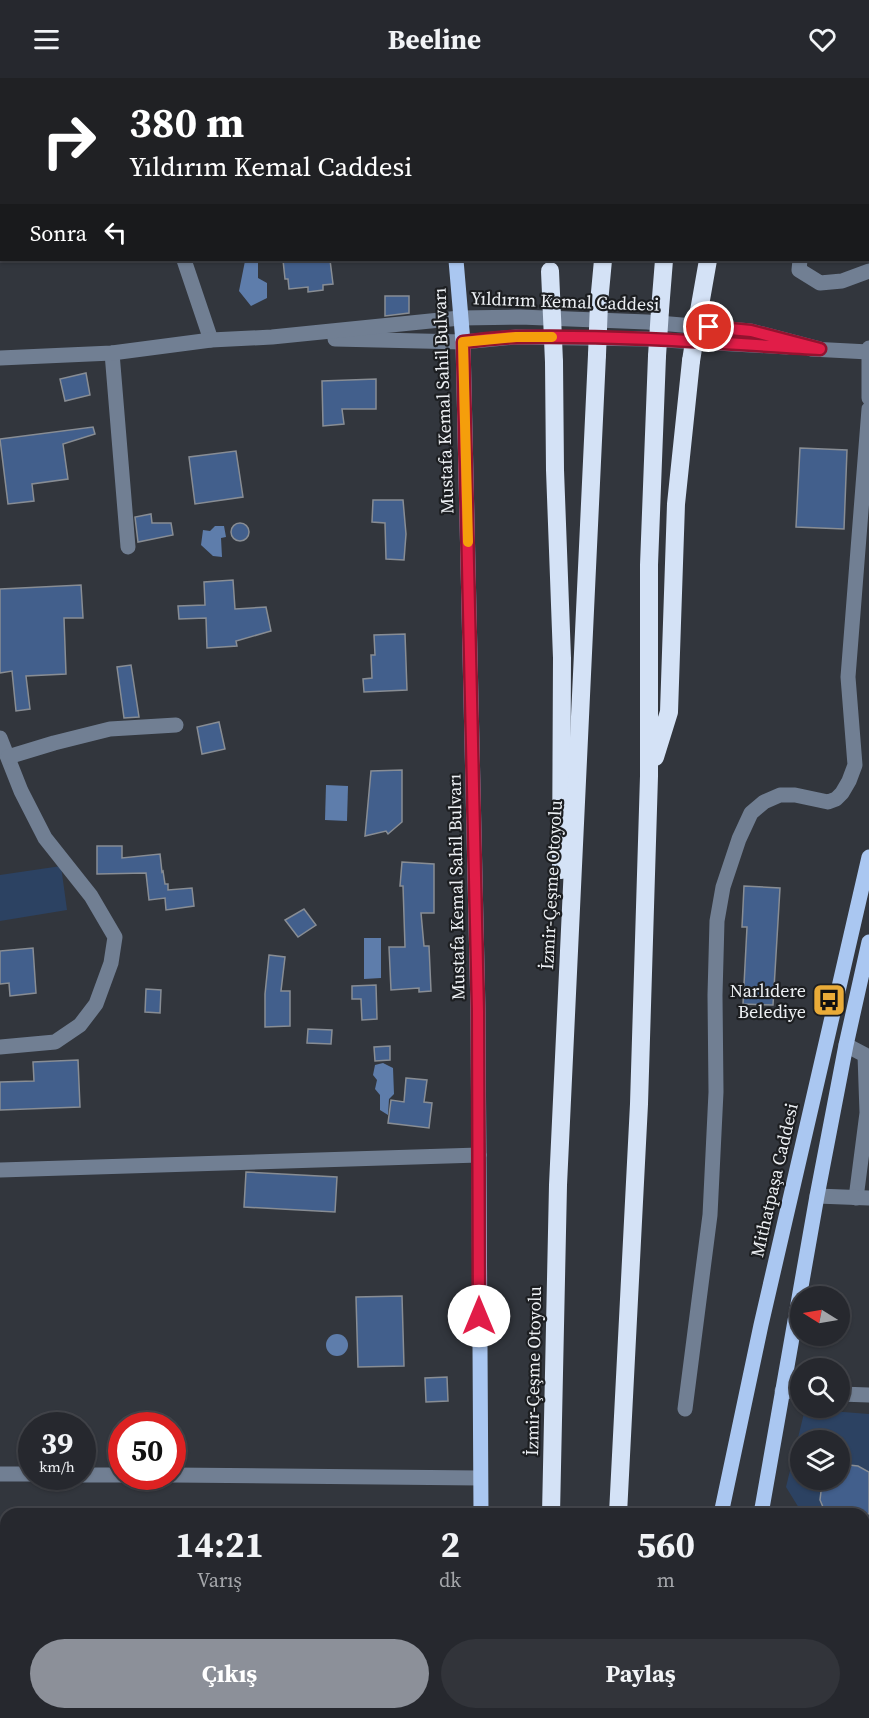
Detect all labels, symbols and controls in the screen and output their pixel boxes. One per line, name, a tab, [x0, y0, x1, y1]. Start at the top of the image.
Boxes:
text: Beeline	[388, 21, 481, 58]
icon: menu	[30, 23, 63, 56]
icon: heart	[806, 23, 839, 56]
text: 380 m	[129, 93, 244, 151]
icon: right	[30, 102, 108, 180]
text: Yıldırım Kemal Caddesi	[129, 148, 412, 185]
icon: left	[99, 216, 132, 249]
text: Sonra	[30, 218, 87, 248]
street label: Yıldırım Kemal Caddesi	[470, 285, 660, 317]
street label: Mustafa Kemal Sahil Bulvarı	[427, 287, 459, 515]
pin	[683, 301, 734, 352]
icon: arrive	[692, 310, 725, 343]
street label: Mustafa Kemal Sahil Bulvarı	[442, 774, 470, 1000]
street label: İzmir-Çeşme Otoyolu	[534, 800, 568, 970]
place label: Narlıdere Belediye	[730, 978, 806, 1024]
bus stop icon: Narlıdere Belediye	[811, 982, 847, 1018]
street label: Mithatpaşa Caddesi	[744, 1101, 804, 1259]
position arrow	[447, 1284, 511, 1348]
street label: İzmir-Çeşme Otoyolu	[519, 1286, 547, 1456]
north arrow	[790, 1286, 850, 1346]
map controls	[790, 1286, 850, 1490]
button: search	[790, 1358, 850, 1418]
speed limit sign: 50	[108, 1412, 186, 1490]
text: 39	[41, 1423, 73, 1464]
button: layers	[790, 1430, 850, 1490]
text: km/h	[39, 1456, 75, 1477]
text: 14:21	[175, 1520, 264, 1569]
text: 2	[440, 1520, 460, 1569]
text: 560	[636, 1520, 695, 1569]
text: Varış	[197, 1566, 242, 1594]
text: dk	[439, 1566, 461, 1594]
text: m	[657, 1566, 675, 1594]
button: Çıkış	[30, 1639, 429, 1708]
button: Paylaş	[441, 1639, 840, 1708]

